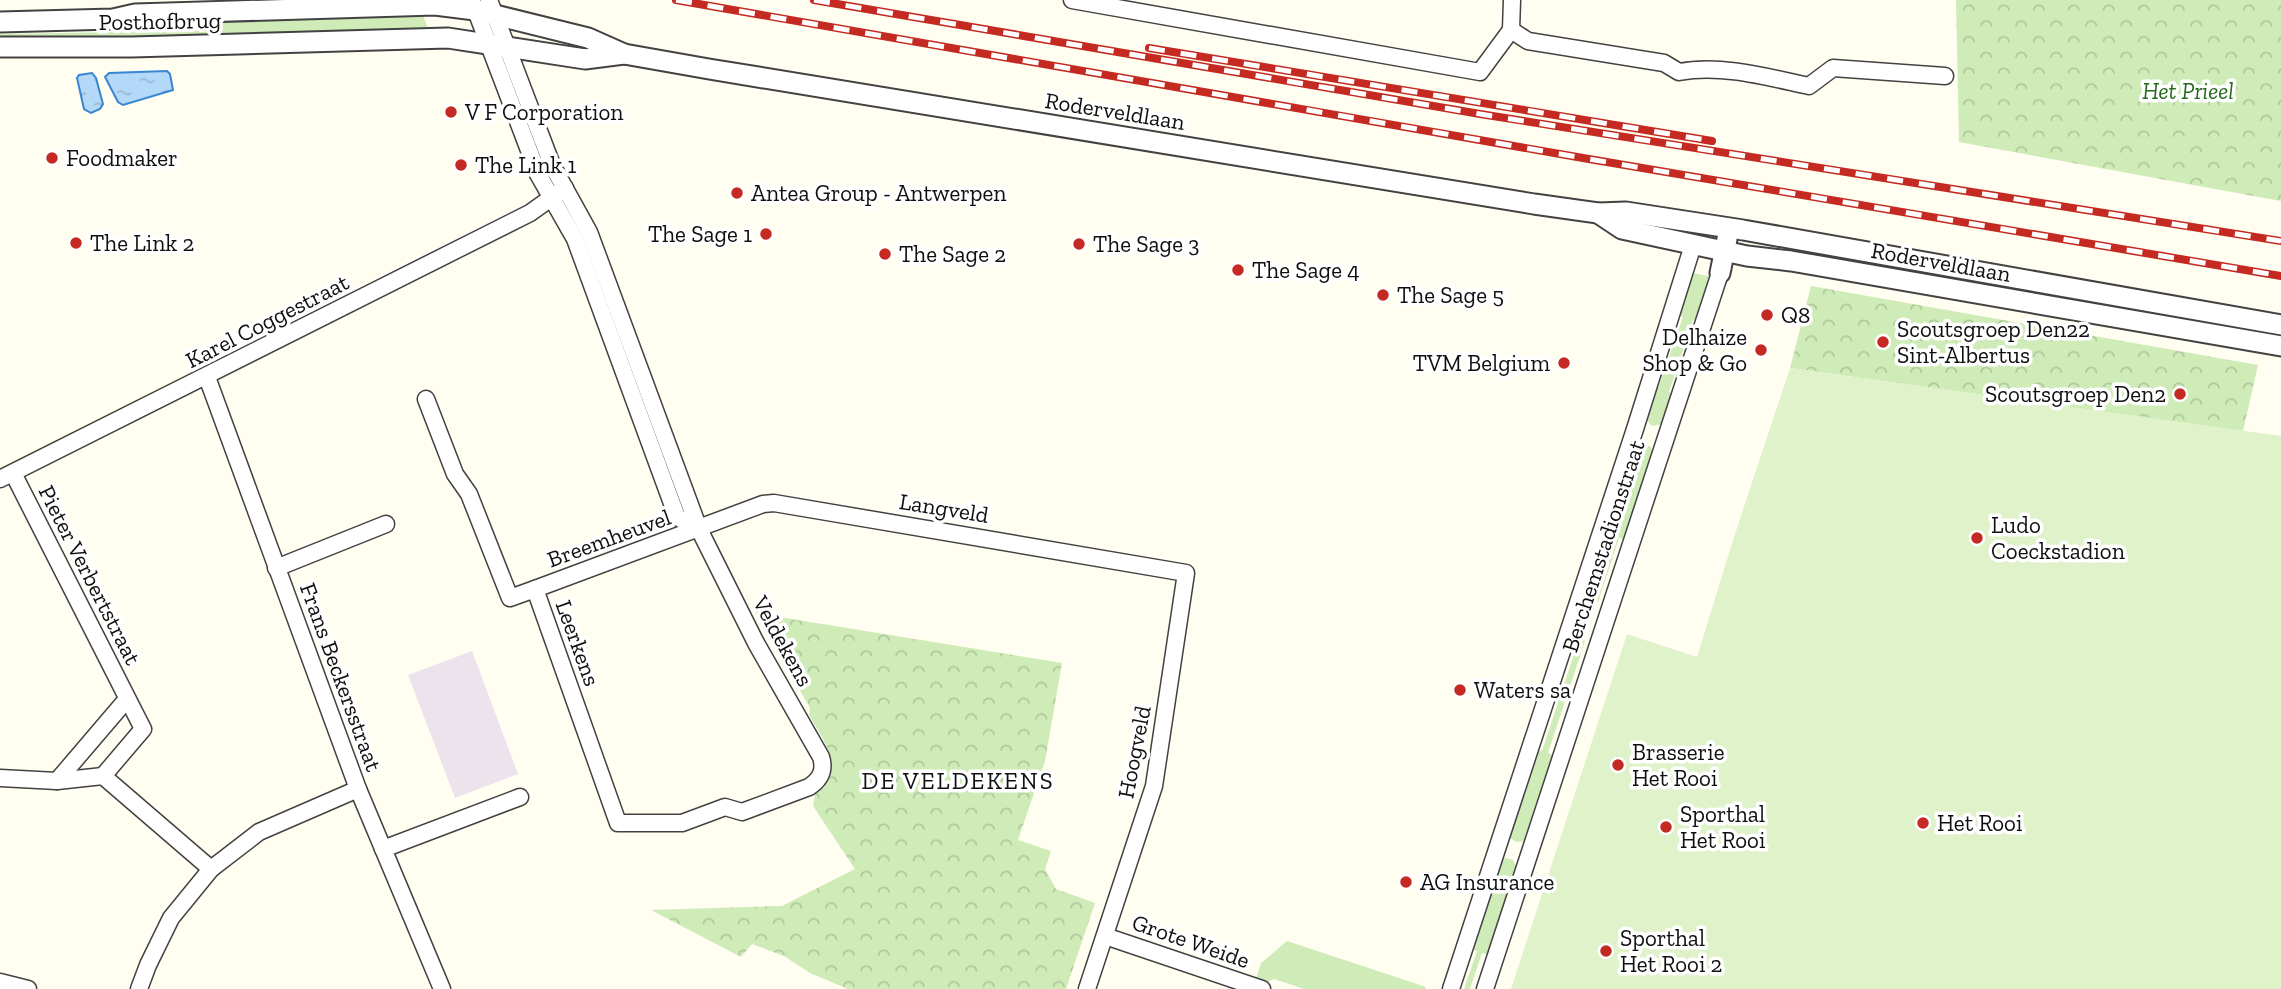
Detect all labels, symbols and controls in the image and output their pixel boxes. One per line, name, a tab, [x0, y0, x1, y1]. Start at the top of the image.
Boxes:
street label: Posthofbrug	[98, 6, 222, 36]
park label: Het Prieel	[2142, 77, 2234, 105]
street label: Roderveldlaan	[1043, 86, 1187, 136]
place label: V F Corporation	[464, 98, 623, 126]
marker: V F Corporation	[443, 104, 459, 120]
place label: Foodmaker	[66, 144, 178, 172]
marker: Foodmaker	[44, 150, 60, 166]
place label: The Link 1	[475, 151, 577, 179]
marker: The Link 1	[453, 157, 469, 173]
place label: Antea Group - Antwerpen	[751, 179, 1007, 207]
marker: Antea Group - Antwerpen	[729, 185, 745, 201]
place label: The Sage 1	[648, 220, 752, 248]
marker: The Sage 1	[758, 226, 774, 242]
place label: The Link 2	[90, 229, 194, 257]
place label: The Sage 3	[1093, 230, 1199, 258]
marker: The Link 2	[68, 235, 84, 251]
marker: The Sage 3	[1071, 236, 1087, 252]
street label: Roderveldlaan	[1869, 236, 2013, 288]
place label: The Sage 2	[899, 240, 1006, 268]
marker: The Sage 2	[877, 246, 893, 262]
place label: The Sage 4	[1252, 256, 1360, 284]
marker: The Sage 4	[1230, 262, 1246, 278]
street label: Karel Coggestraat	[181, 268, 354, 374]
place label: The Sage 5	[1397, 281, 1504, 309]
marker: The Sage 5	[1375, 287, 1391, 303]
place label: Q8	[1781, 301, 1810, 329]
marker: Q8	[1759, 307, 1775, 323]
place label: Scoutsgroep Den22 Sint-Albertus	[1897, 315, 2090, 369]
place label: Delhaize Shop & Go	[1642, 323, 1747, 377]
marker: Scoutsgroep Den22 Sint-Albertus	[1875, 334, 1891, 350]
marker: Delhaize Shop & Go	[1753, 342, 1769, 358]
place label: TVM Belgium	[1413, 349, 1550, 377]
marker: TVM Belgium	[1556, 355, 1572, 371]
place label: Scoutsgroep Den2	[1985, 380, 2166, 408]
marker: Scoutsgroep Den2	[2172, 386, 2188, 402]
street label: Berchemstadionstraat	[1555, 436, 1651, 656]
street label: Pieter Verbertstraat	[33, 481, 148, 670]
street label: Langveld	[897, 487, 991, 529]
street label: Breemheuvel	[543, 503, 675, 573]
place label: Ludo Coeckstadion	[1991, 511, 2125, 565]
marker: Ludo Coeckstadion	[1969, 530, 1985, 546]
street label: Frans Beckersstraat	[294, 579, 388, 776]
street label: Veldekens	[746, 590, 819, 691]
street label: Leerkens	[550, 596, 606, 690]
place label: Waters sa	[1474, 676, 1571, 704]
marker: Waters sa	[1452, 682, 1468, 698]
street label: Hoogveld	[1111, 703, 1157, 801]
place label: Brasserie Het Rooi	[1632, 738, 1725, 792]
marker: Brasserie Het Rooi	[1610, 757, 1626, 773]
district label: DE VELDEKENS	[862, 766, 1054, 795]
place label: Sporthal Het Rooi	[1680, 800, 1765, 854]
place label: Het Rooi	[1937, 809, 2022, 837]
marker: Het Rooi	[1915, 815, 1931, 831]
marker: Sporthal Het Rooi	[1658, 819, 1674, 835]
place label: AG Insurance	[1420, 868, 1554, 896]
marker: AG Insurance	[1398, 874, 1414, 890]
street label: Grote Weide	[1129, 908, 1253, 974]
place label: Sporthal Het Rooi 2	[1620, 924, 1722, 978]
marker: Sporthal Het Rooi 2	[1598, 943, 1614, 959]

